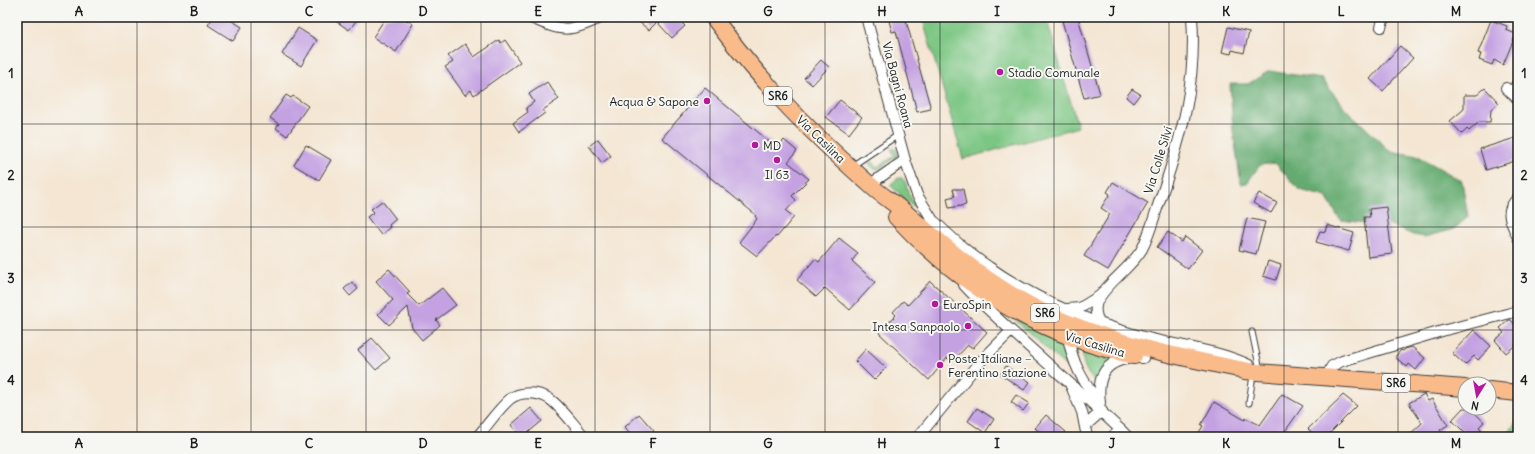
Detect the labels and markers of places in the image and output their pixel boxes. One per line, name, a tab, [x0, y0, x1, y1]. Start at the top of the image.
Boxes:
place label: Stadio Comunale	[1008, 65, 1100, 80]
marker: Stadio Comunale	[995, 67, 1005, 77]
place label: Acqua & Sapone	[609, 94, 699, 109]
marker: Acqua & Sapone	[702, 96, 712, 106]
place label: MD	[763, 138, 781, 153]
marker: MD	[750, 140, 760, 150]
marker: Il 63	[772, 155, 782, 165]
place label: Il 63	[765, 167, 789, 182]
place label: EuroSpin	[943, 297, 991, 312]
marker: EuroSpin	[930, 299, 940, 309]
place label: Intesa Sanpaolo	[872, 319, 960, 334]
marker: Intesa Sanpaolo	[963, 321, 973, 331]
place label: Poste Italiane – Ferentino stazione	[948, 351, 1047, 380]
marker: Poste Italiane – Ferentino stazione	[935, 360, 945, 370]

